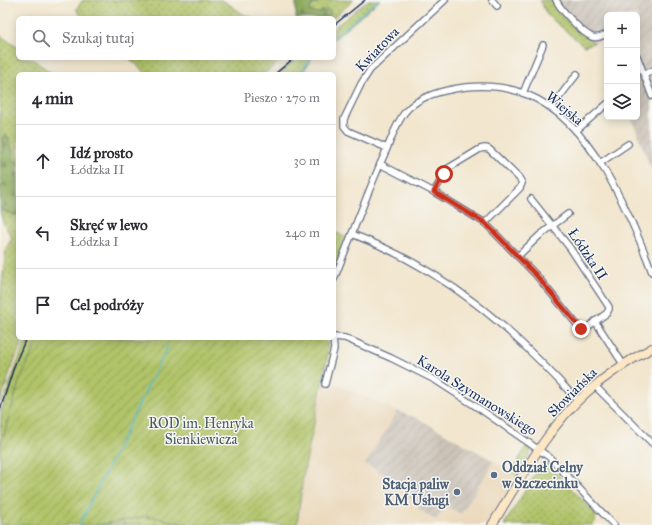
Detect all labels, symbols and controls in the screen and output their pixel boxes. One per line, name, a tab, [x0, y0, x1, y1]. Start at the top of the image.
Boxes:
map controls	[604, 12, 640, 120]
button: +	[604, 12, 640, 48]
search box	[16, 16, 336, 60]
street label: Kwiatowa	[352, 23, 403, 75]
icon: search	[30, 27, 52, 49]
text: Szukaj tutaj	[62, 29, 134, 47]
button: −	[604, 48, 640, 84]
button: layers	[604, 84, 640, 120]
text: 4 min	[32, 88, 73, 109]
street label: Wiejska	[542, 88, 587, 129]
text: Pieszo · 270 m	[243, 90, 320, 106]
text: Idź prosto	[70, 144, 133, 162]
icon: ahead	[32, 150, 54, 172]
text: 30 m	[294, 153, 320, 169]
text: Łódzka II	[70, 162, 124, 178]
route start	[435, 165, 453, 183]
text: Skręć w lewo	[70, 216, 148, 234]
icon: left	[32, 222, 54, 244]
text: 240 m	[285, 225, 320, 241]
street label: Łódzka II	[564, 225, 611, 283]
text: Łódzka I	[70, 234, 119, 250]
icon: arrive	[32, 294, 54, 316]
text: Cel podróży	[70, 296, 144, 314]
route end	[572, 320, 590, 338]
street label: Karola Szymanowskiego	[414, 352, 540, 439]
street label: Słowiańska	[544, 364, 601, 421]
park label: ROD im. Henryka Sienkiewicza	[148, 415, 254, 448]
place label: Oddział Celny w Szczecinku	[501, 459, 584, 492]
marker: Oddział Celny w Szczecinku	[489, 470, 499, 480]
place label: Stacja paliw KM Usługi	[382, 476, 450, 510]
marker: Stacja paliw KM Usługi	[452, 487, 462, 497]

